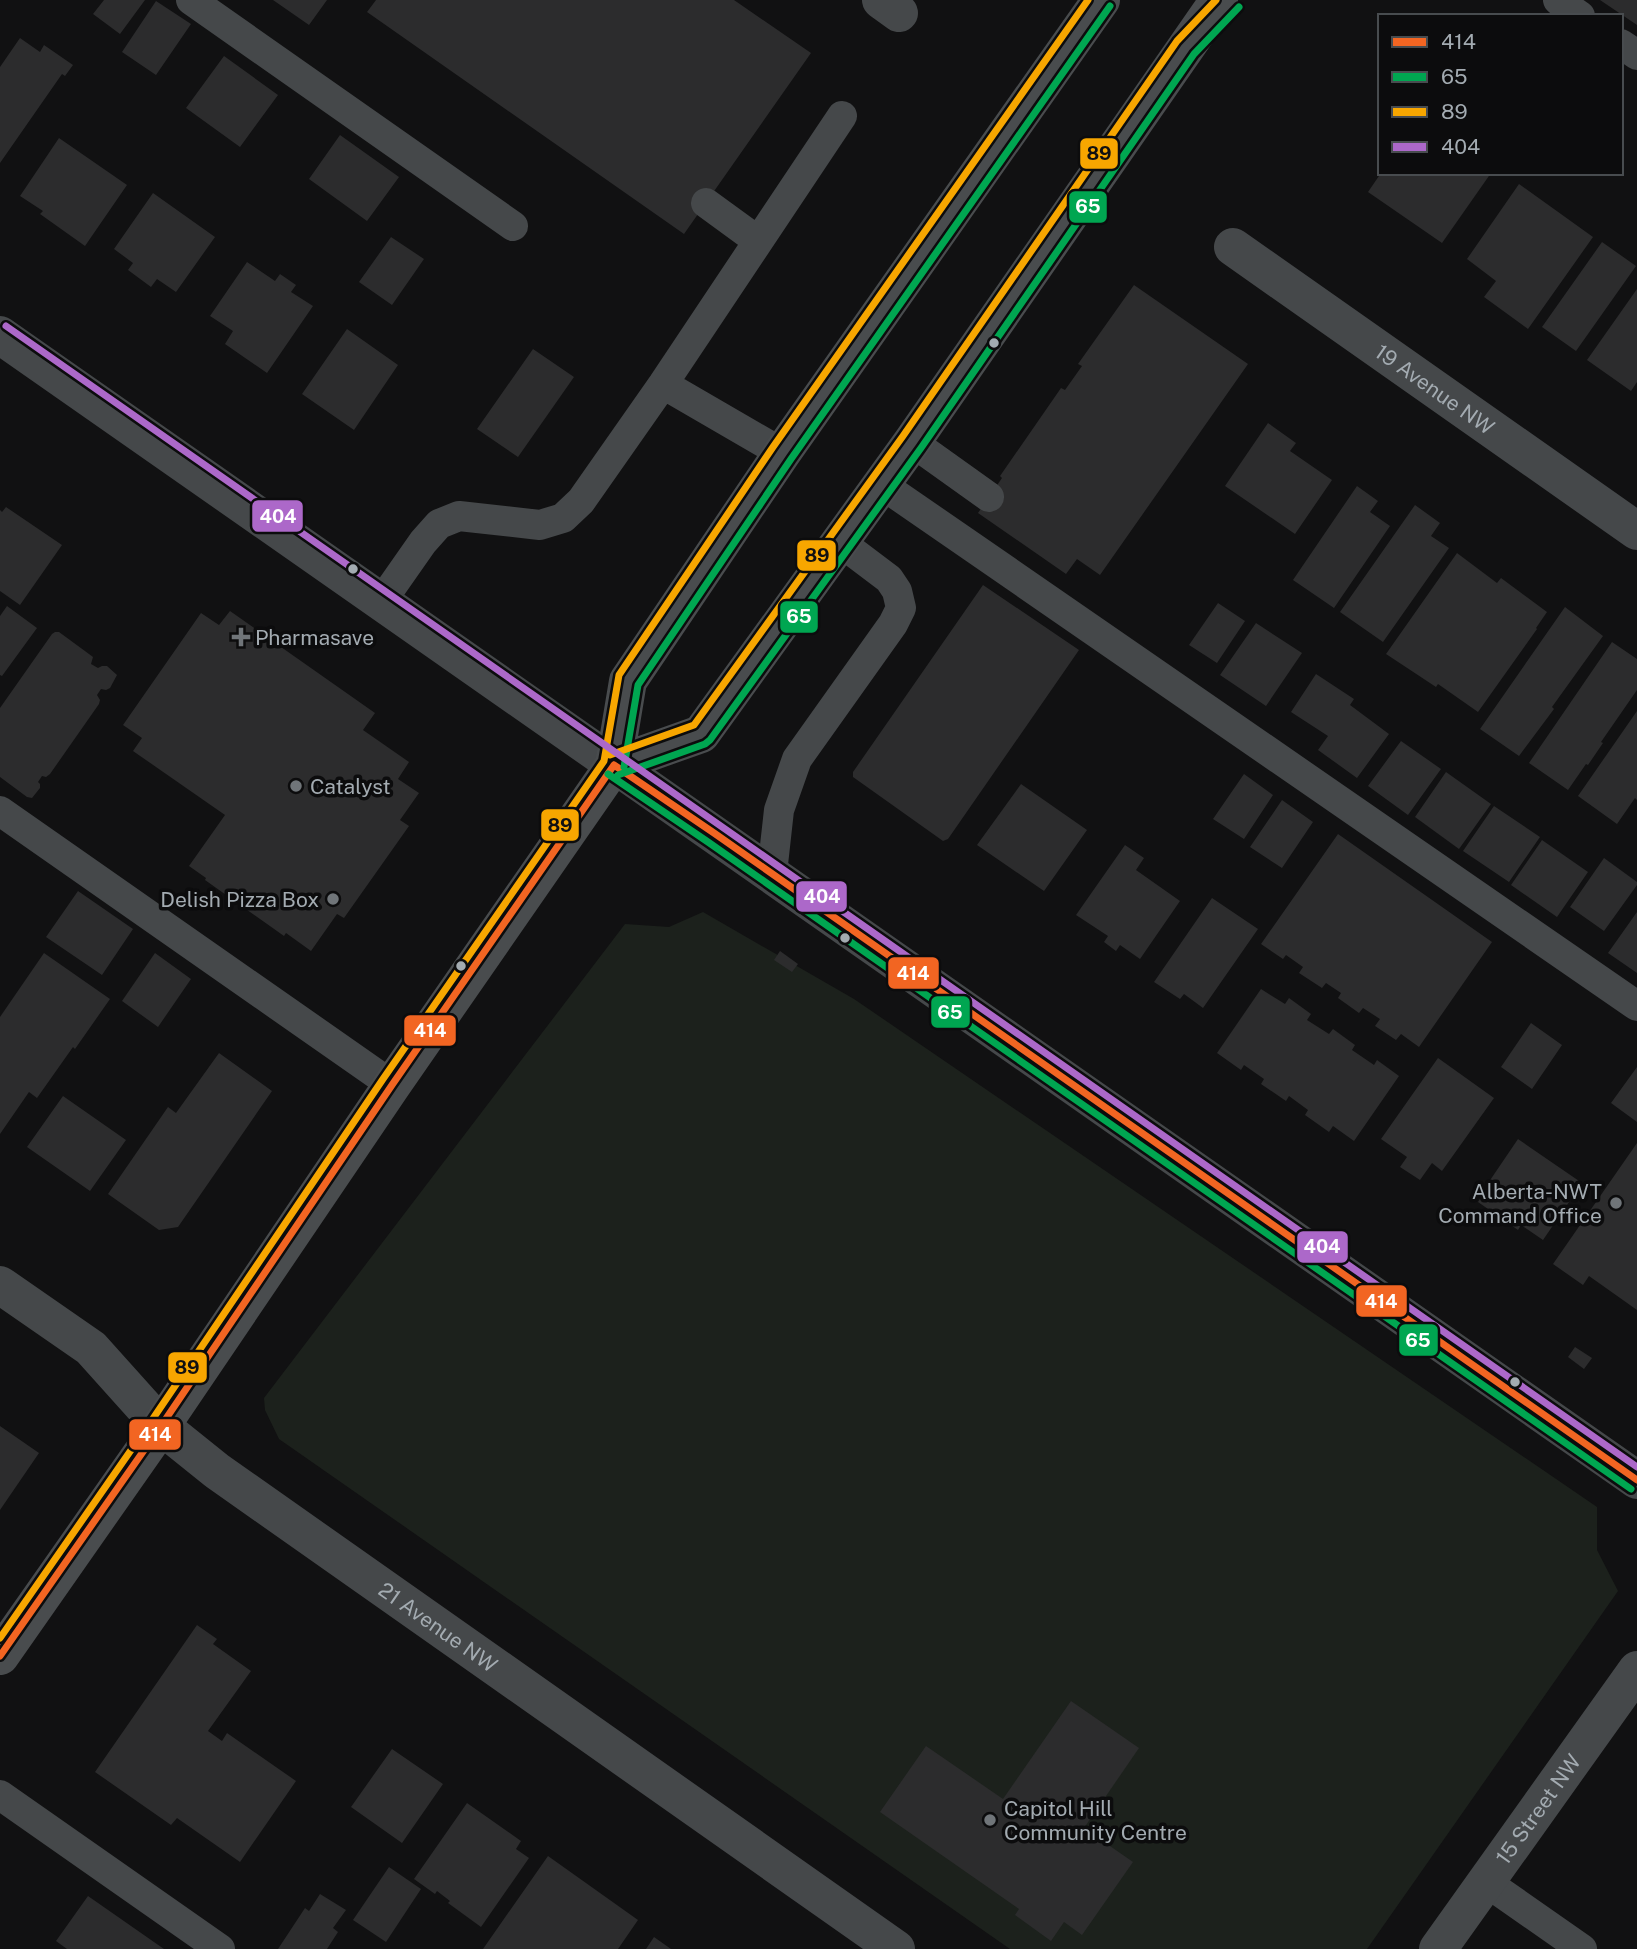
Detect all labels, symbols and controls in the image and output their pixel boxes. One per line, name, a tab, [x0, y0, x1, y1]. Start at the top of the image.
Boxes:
legend	[1378, 14, 1623, 175]
text: 414	[1441, 29, 1476, 54]
text: 65	[1441, 64, 1468, 89]
text: 89	[1441, 99, 1468, 124]
text: 404	[1441, 134, 1480, 159]
line badge: 89	[1079, 137, 1119, 170]
text: 89	[1086, 142, 1112, 164]
line badge: 65	[1068, 190, 1108, 224]
text: 65	[1075, 195, 1101, 217]
unlabelled marker	[987, 336, 1001, 350]
street label: 19 Avenue NW	[1371, 339, 1499, 439]
line badge: 404	[251, 499, 304, 533]
text: 404	[259, 505, 297, 527]
line badge: 89	[796, 539, 837, 572]
text: 89	[804, 544, 830, 566]
unlabelled marker	[346, 562, 360, 576]
line badge: 65	[779, 600, 819, 634]
text: 65	[786, 605, 812, 627]
place label: Pharmasave	[255, 625, 374, 650]
marker: Pharmasave	[233, 629, 249, 645]
place label: Catalyst	[310, 774, 391, 799]
marker: Catalyst	[288, 778, 304, 794]
line badge: 89	[540, 808, 580, 842]
text: 89	[547, 814, 573, 836]
line badge: 404	[795, 880, 848, 913]
text: 404	[803, 885, 841, 907]
place label: Delish Pizza Box	[160, 887, 319, 912]
marker: Delish Pizza Box	[325, 891, 341, 907]
unlabelled marker	[838, 931, 852, 945]
line badge: 414	[887, 956, 940, 990]
unlabelled marker	[454, 959, 468, 973]
text: 414	[896, 962, 930, 984]
line badge: 65	[930, 995, 971, 1029]
text: 65	[937, 1001, 963, 1023]
line badge: 414	[403, 1014, 457, 1047]
text: 414	[413, 1019, 447, 1041]
place label: Alberta-NWT Command Office	[1438, 1179, 1602, 1228]
marker: Alberta-NWT Command Office	[1608, 1195, 1624, 1211]
line badge: 404	[1296, 1230, 1349, 1264]
text: 404	[1303, 1235, 1341, 1257]
line badge: 414	[1355, 1284, 1408, 1318]
text: 414	[1364, 1290, 1398, 1312]
line badge: 65	[1398, 1323, 1439, 1357]
text: 65	[1405, 1329, 1431, 1351]
line badge: 89	[167, 1351, 208, 1384]
text: 89	[174, 1356, 200, 1378]
unlabelled marker	[1508, 1375, 1522, 1389]
line badge: 414	[128, 1418, 182, 1451]
text: 414	[138, 1423, 172, 1445]
street label: 21 Avenue NW	[374, 1577, 502, 1677]
street label: 15 Street NW	[1490, 1749, 1586, 1869]
place label: Capitol Hill Community Centre	[1004, 1796, 1187, 1845]
marker: Capitol Hill Community Centre	[982, 1812, 998, 1828]

